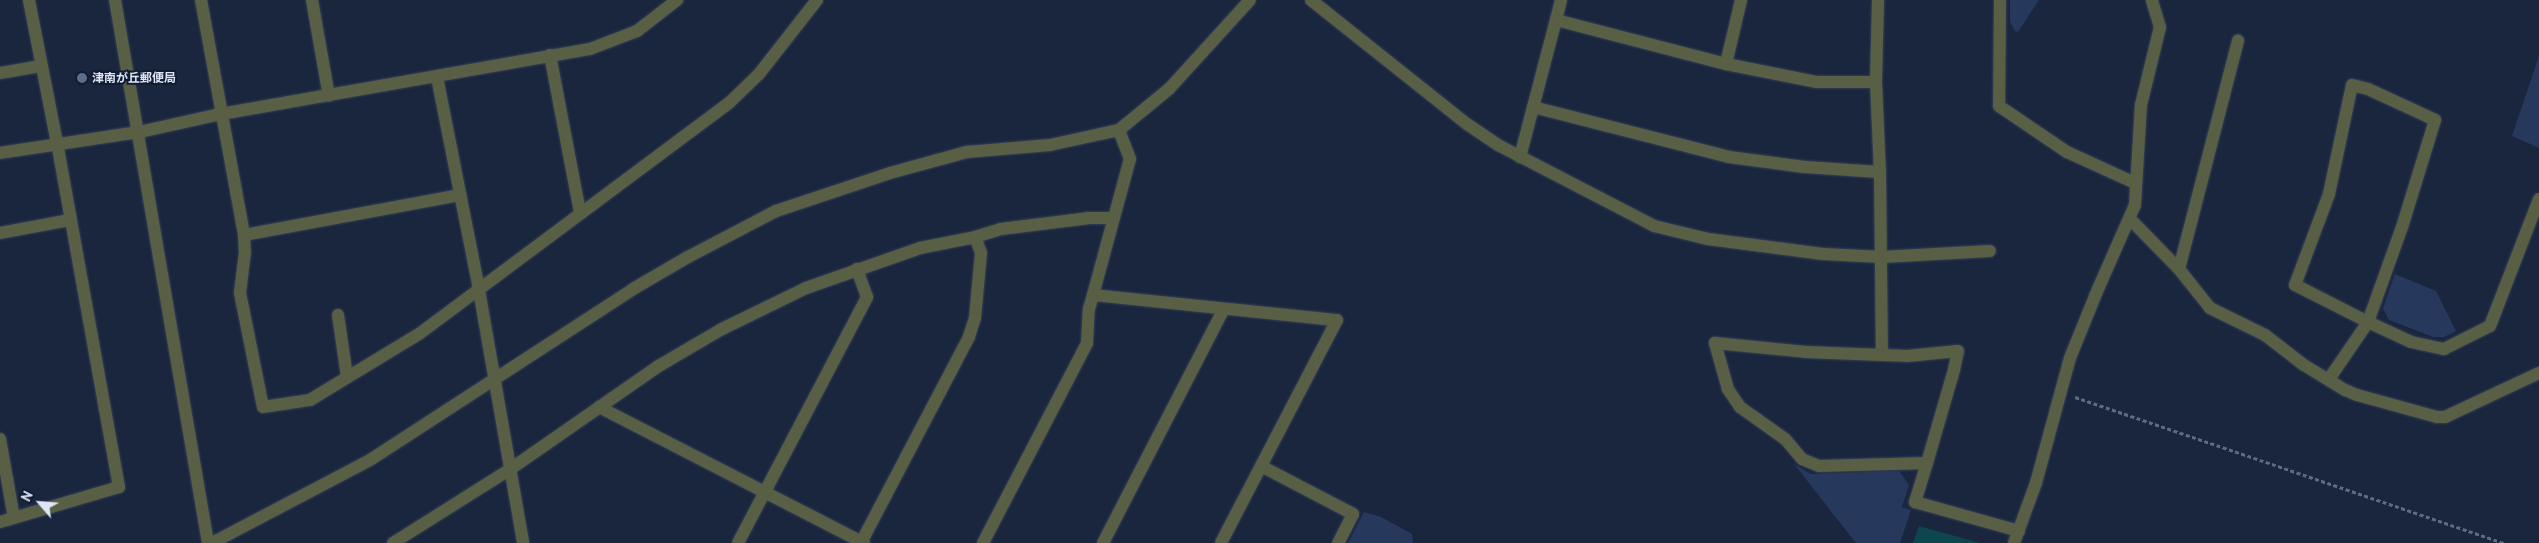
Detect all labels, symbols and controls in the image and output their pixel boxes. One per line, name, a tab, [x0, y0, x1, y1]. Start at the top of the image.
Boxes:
place label: 津南が丘郵便局	[92, 71, 176, 85]
marker: 津南が丘郵便局	[76, 72, 88, 84]
north arrow	[15, 478, 65, 528]
text: N	[17, 488, 37, 504]

